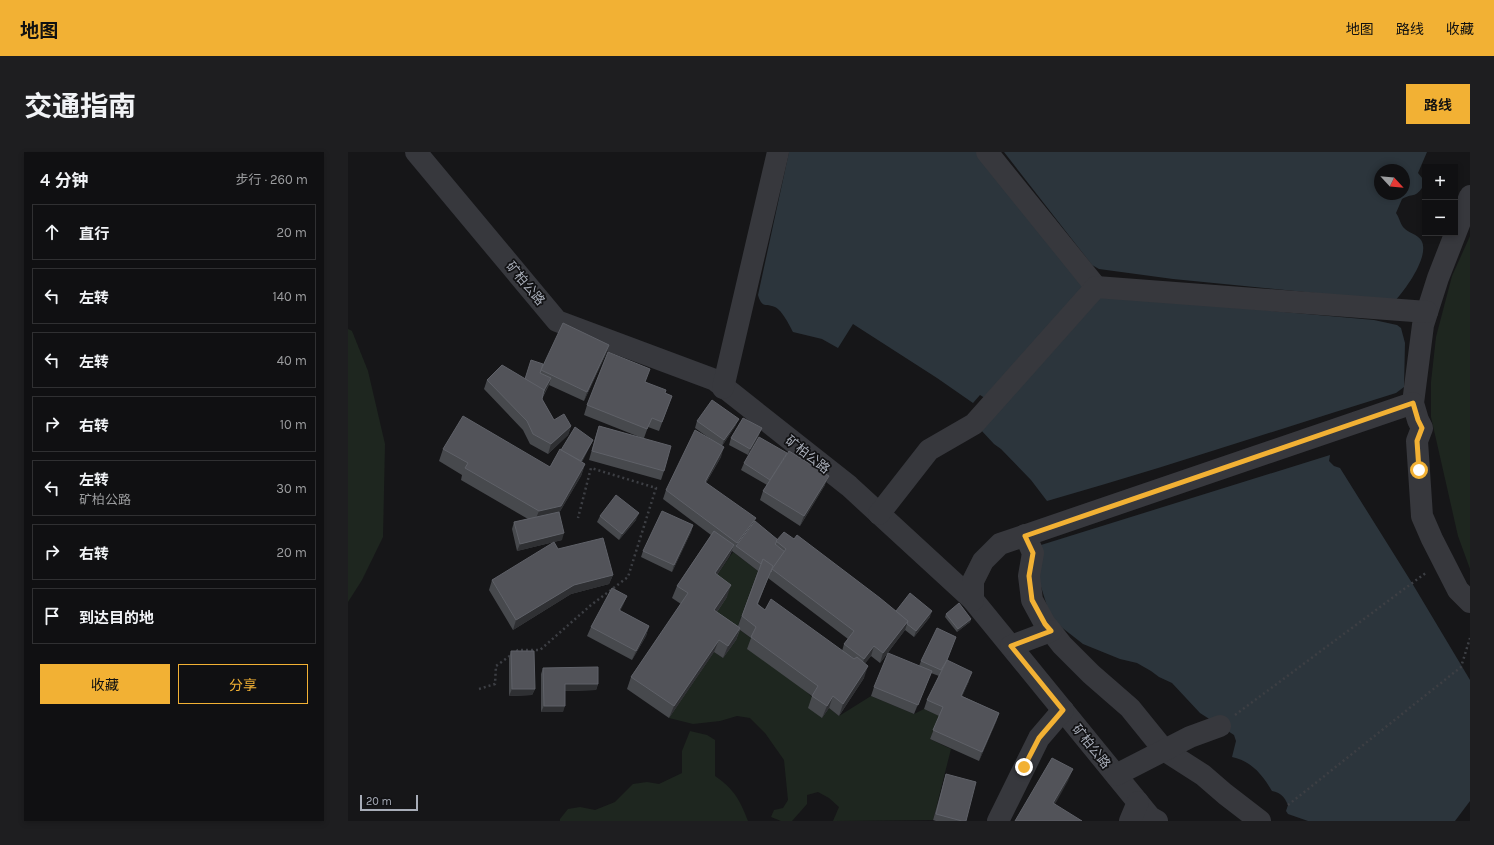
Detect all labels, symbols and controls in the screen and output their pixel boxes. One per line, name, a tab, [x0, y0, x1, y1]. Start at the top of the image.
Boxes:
text: 地图	[20, 20, 58, 42]
text: 地图	[1346, 21, 1374, 38]
text: 路线	[1396, 21, 1424, 38]
text: 收藏	[1446, 21, 1474, 38]
button: 路线	[1406, 84, 1470, 124]
text: 交通指南	[24, 90, 136, 123]
north arrow	[1374, 164, 1410, 200]
map controls	[1422, 164, 1458, 236]
button: +	[1422, 164, 1458, 200]
text: 4 分钟	[40, 170, 88, 190]
text: 步行 · 260 m	[236, 172, 308, 187]
button: −	[1422, 200, 1458, 236]
icon: ahead	[41, 221, 63, 243]
text: 直行	[79, 225, 109, 243]
text: 20 m	[277, 225, 307, 240]
street label: 矿柏公路	[503, 259, 548, 308]
icon: left	[41, 285, 63, 307]
text: 左转	[79, 289, 109, 307]
text: 140 m	[272, 289, 307, 304]
icon: left	[41, 349, 63, 371]
text: 左转	[79, 353, 109, 371]
text: 40 m	[277, 353, 307, 368]
icon: right	[41, 413, 63, 435]
text: 右转	[79, 417, 109, 435]
text: 10 m	[280, 417, 307, 432]
street label: 矿柏公路	[783, 432, 833, 476]
route start	[1410, 461, 1428, 479]
text: 左转	[79, 471, 109, 489]
icon: left	[41, 477, 63, 499]
text: 30 m	[276, 481, 307, 496]
text: 矿柏公路	[79, 492, 131, 507]
icon: right	[41, 541, 63, 563]
text: 右转	[79, 545, 109, 563]
text: 20 m	[277, 545, 307, 560]
icon: arrive	[41, 605, 63, 627]
text: 到达目的地	[79, 609, 154, 627]
button: 收藏	[40, 664, 170, 704]
button: 分享	[178, 664, 308, 704]
street label: 矿柏公路	[1069, 721, 1114, 771]
route end	[1015, 758, 1033, 776]
scale bar	[360, 793, 418, 812]
text: 20 m	[366, 795, 392, 808]

